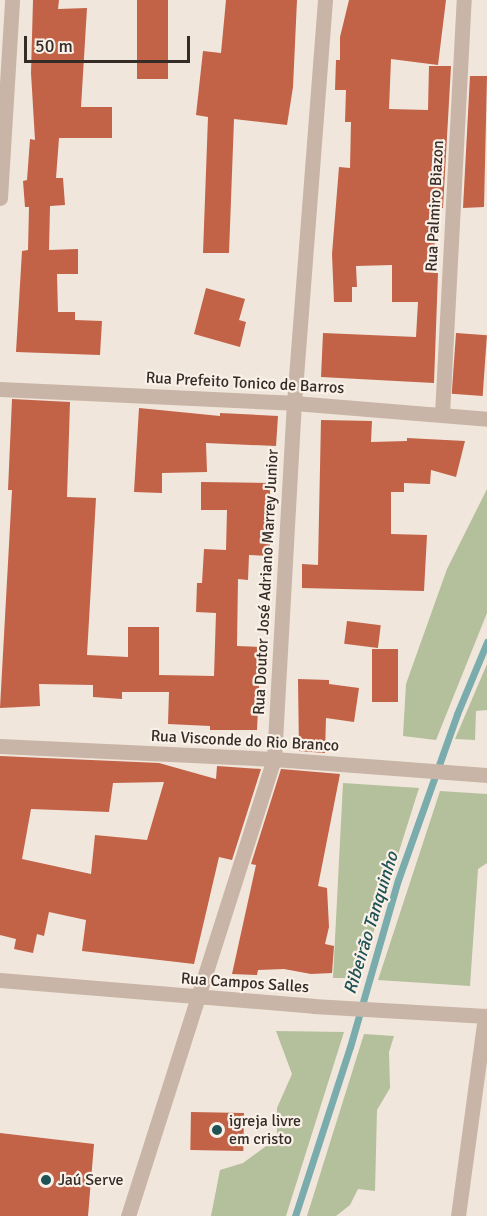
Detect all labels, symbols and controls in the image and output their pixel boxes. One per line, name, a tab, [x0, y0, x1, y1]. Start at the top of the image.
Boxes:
scale bar	[27, 24, 194, 62]
text: 50 m	[35, 35, 73, 57]
street label: Rua Palmiro Biazon	[422, 140, 448, 272]
street label: Rua Prefeito Tonico de Barros	[145, 368, 345, 398]
street label: Rua Doutor José Adriano Marrey Junior	[249, 449, 283, 715]
street label: Rua Visconde do Rio Branco	[150, 726, 340, 756]
water label: Ribeirão Tanquinho	[339, 849, 403, 997]
street label: Rua Campos Salles	[180, 969, 310, 997]
place label: igreja livre em cristo	[229, 1111, 301, 1149]
marker: igreja livre em cristo	[210, 1123, 224, 1137]
place label: Jaú Serve	[58, 1170, 123, 1190]
marker: Jaú Serve	[39, 1173, 53, 1187]

